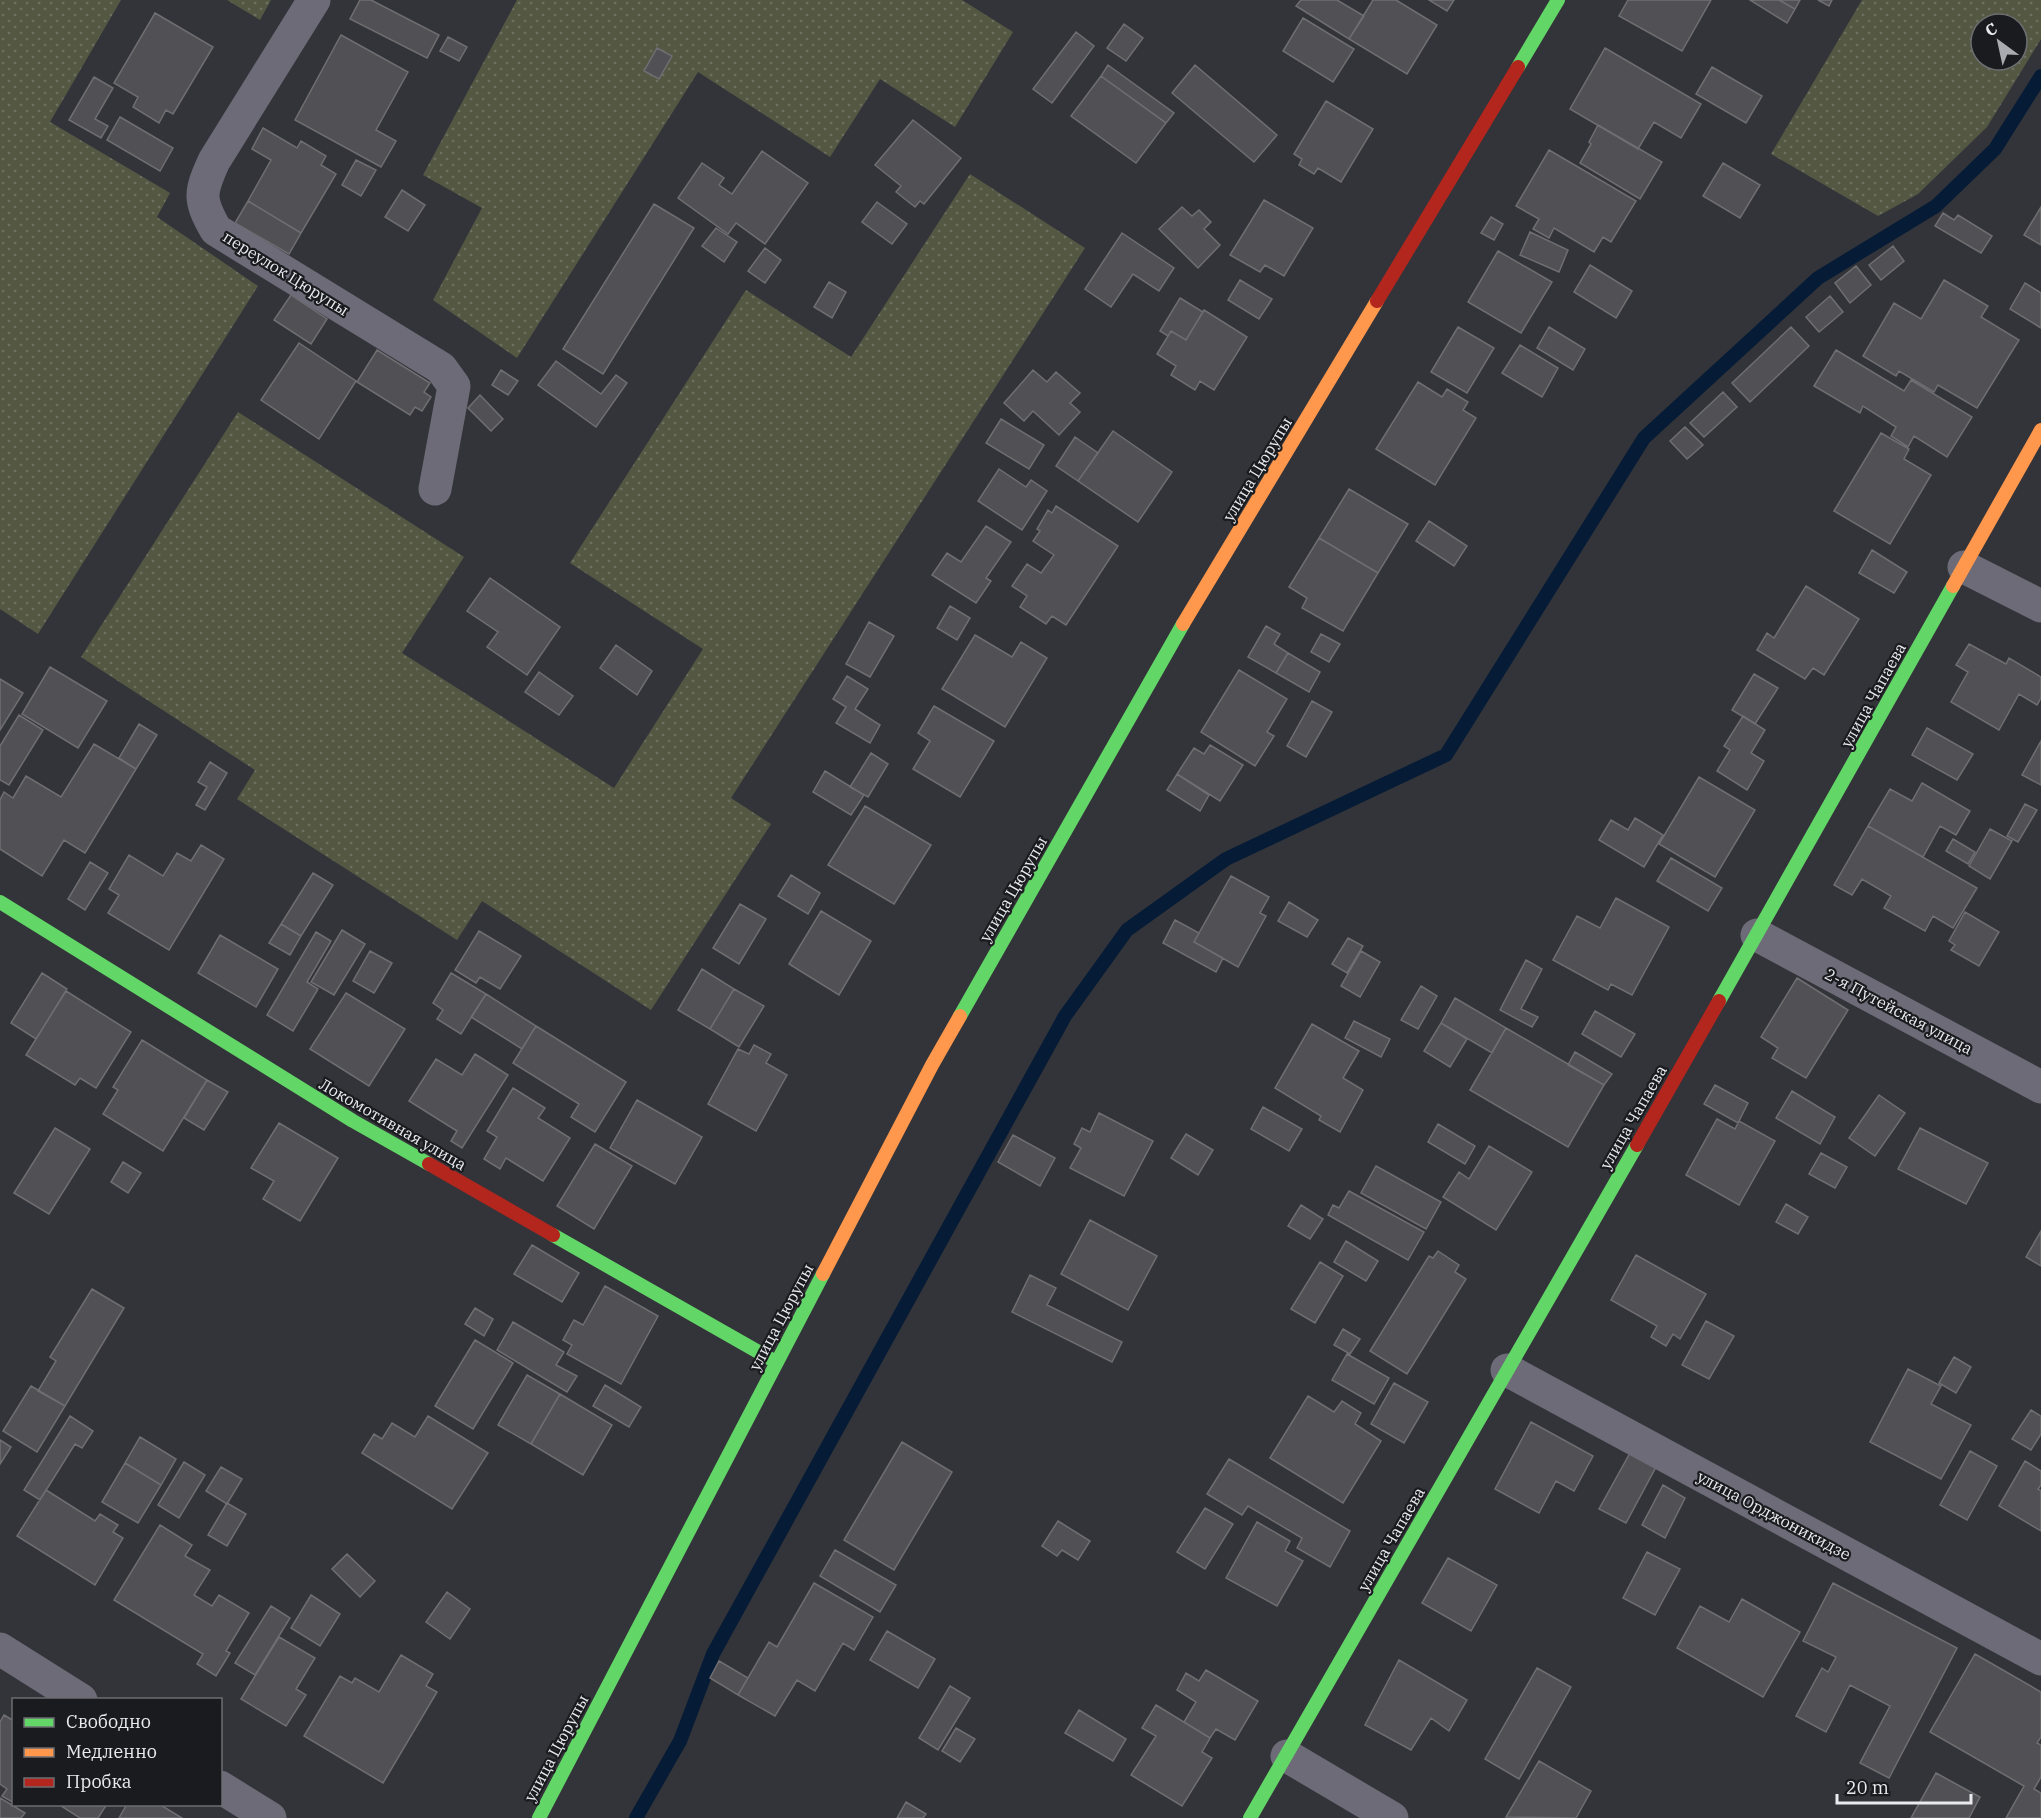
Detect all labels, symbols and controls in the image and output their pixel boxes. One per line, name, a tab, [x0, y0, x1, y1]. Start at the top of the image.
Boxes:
north arrow	[1969, 12, 2029, 72]
text: С	[1981, 18, 2001, 41]
street label: переулок Цюрупы	[219, 226, 353, 320]
street label: улица Цюрупы	[1218, 413, 1296, 525]
street label: улица Чапаева	[1836, 639, 1910, 751]
street label: улица Цюрупы	[975, 833, 1051, 945]
street label: 2-я Путейская улица	[1822, 964, 1976, 1059]
street label: улица Чапаева	[1595, 1061, 1671, 1173]
street label: Локомотивная улица	[316, 1074, 470, 1174]
street label: улица Цюрупы	[744, 1260, 818, 1374]
street label: улица Орджоникидзе	[1694, 1466, 1854, 1564]
street label: улица Чапаева	[1353, 1483, 1429, 1595]
street label: улица Цюрупы	[519, 1691, 593, 1805]
legend	[12, 1698, 222, 1806]
text: Свободно	[66, 1710, 151, 1733]
text: Медленно	[66, 1740, 157, 1763]
scale bar	[1837, 1767, 1970, 1805]
text: Пробка	[66, 1770, 132, 1793]
text: 20 m	[1846, 1776, 1889, 1799]

